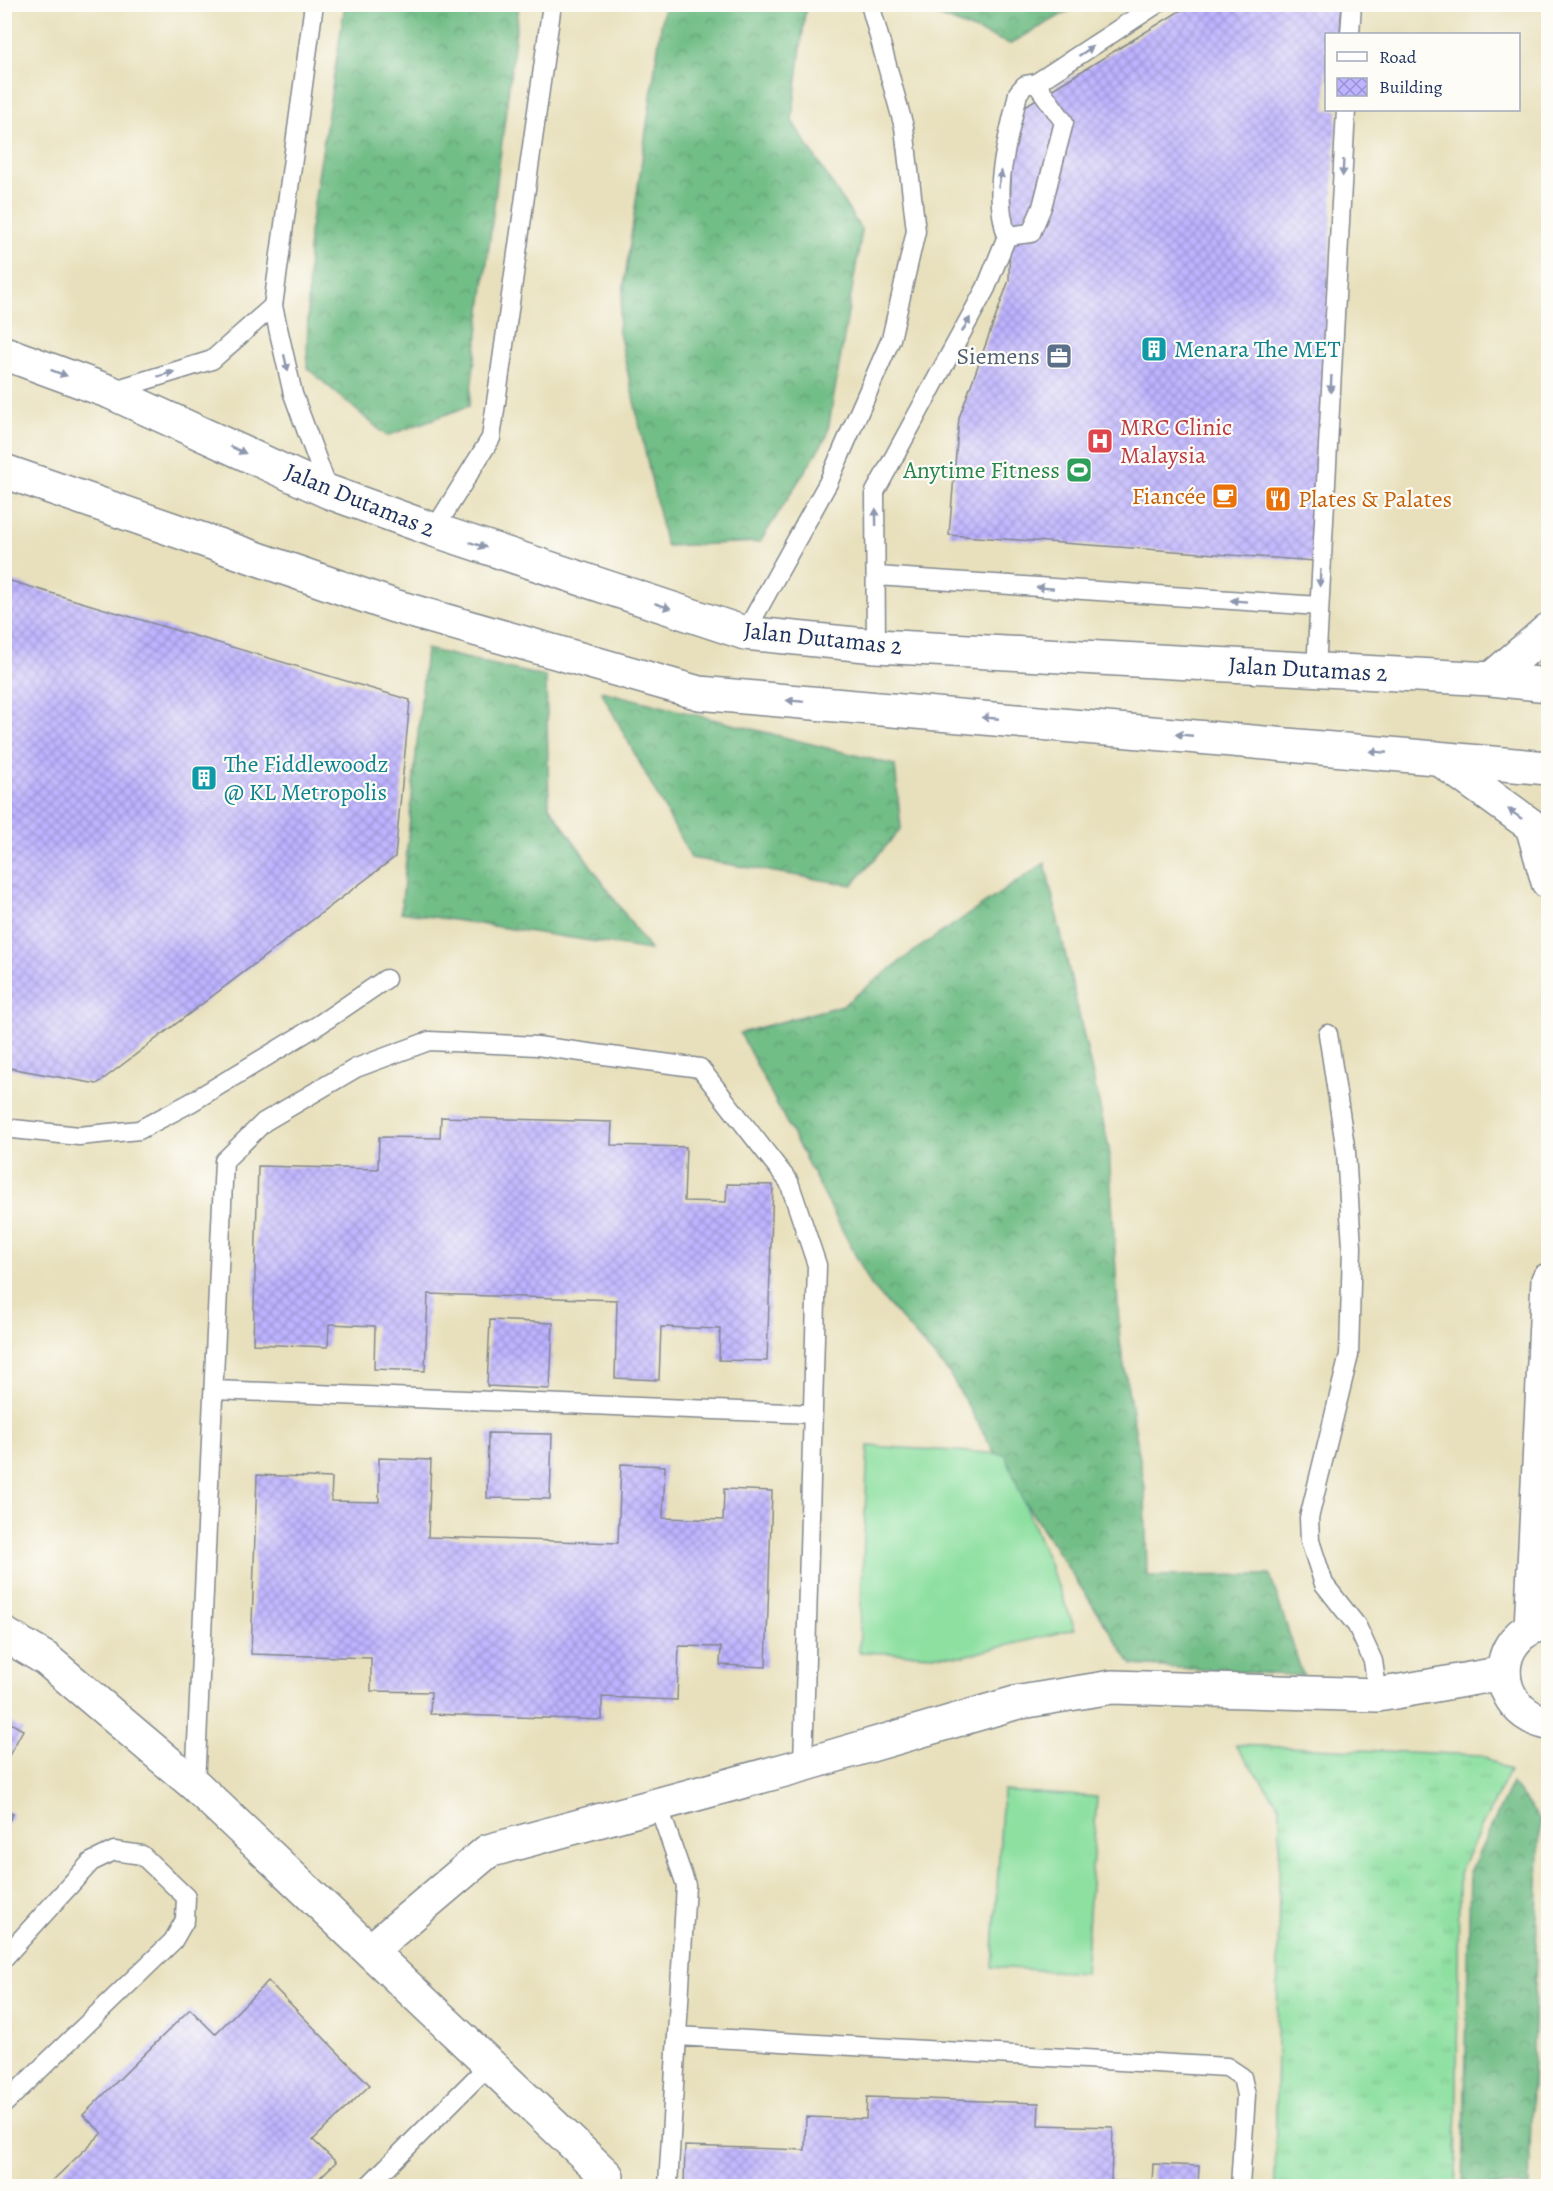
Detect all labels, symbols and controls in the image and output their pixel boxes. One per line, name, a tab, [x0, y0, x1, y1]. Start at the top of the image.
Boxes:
legend	[1325, 33, 1520, 111]
one-way arrow	[1077, 45, 1093, 57]
text: Road	[1379, 45, 1417, 69]
text: Building	[1379, 75, 1443, 99]
one-way arrow	[1338, 158, 1347, 177]
one-way arrow	[996, 170, 1006, 188]
one-way arrow	[961, 316, 971, 333]
place label: Menara The MET	[1174, 333, 1341, 365]
building icon: Menara The MET	[1139, 334, 1169, 364]
place label: Siemens	[956, 340, 1040, 372]
office icon: Siemens	[1044, 341, 1074, 371]
one-way arrow	[282, 354, 291, 373]
one-way arrow	[51, 369, 69, 379]
one-way arrow	[157, 369, 175, 378]
one-way arrow	[1326, 374, 1335, 393]
place label: MRC Clinic Malaysia	[1120, 411, 1232, 471]
hospital icon: MRC Clinic Malaysia	[1085, 426, 1115, 456]
one-way arrow	[230, 446, 247, 455]
place label: Anytime Fitness	[902, 454, 1060, 486]
street label: Jalan Dutamas 2	[280, 455, 440, 545]
sports icon: Anytime Fitness	[1064, 455, 1094, 485]
place label: Fiancée	[1132, 480, 1206, 512]
cafe icon: Fiancée	[1210, 481, 1240, 511]
place label: Plates & Palates	[1298, 483, 1452, 515]
restaurant icon: Plates & Palates	[1263, 484, 1293, 514]
one-way arrow	[871, 508, 880, 527]
one-way arrow	[469, 541, 487, 550]
one-way arrow	[1316, 569, 1325, 588]
one-way arrow	[1035, 583, 1054, 592]
one-way arrow	[1230, 596, 1249, 606]
one-way arrow	[654, 602, 672, 611]
street label: Jalan Dutamas 2	[742, 614, 904, 662]
street label: Jalan Dutamas 2	[1228, 649, 1388, 689]
one-way arrow	[786, 696, 805, 706]
one-way arrow	[980, 713, 999, 723]
one-way arrow	[1174, 730, 1193, 740]
one-way arrow	[1369, 747, 1388, 757]
place label: The Fiddlewoodz @ KL Metropolis	[224, 748, 389, 808]
building icon: The Fiddlewoodz @ KL Metropolis	[189, 763, 219, 793]
one-way arrow	[1508, 808, 1523, 820]

